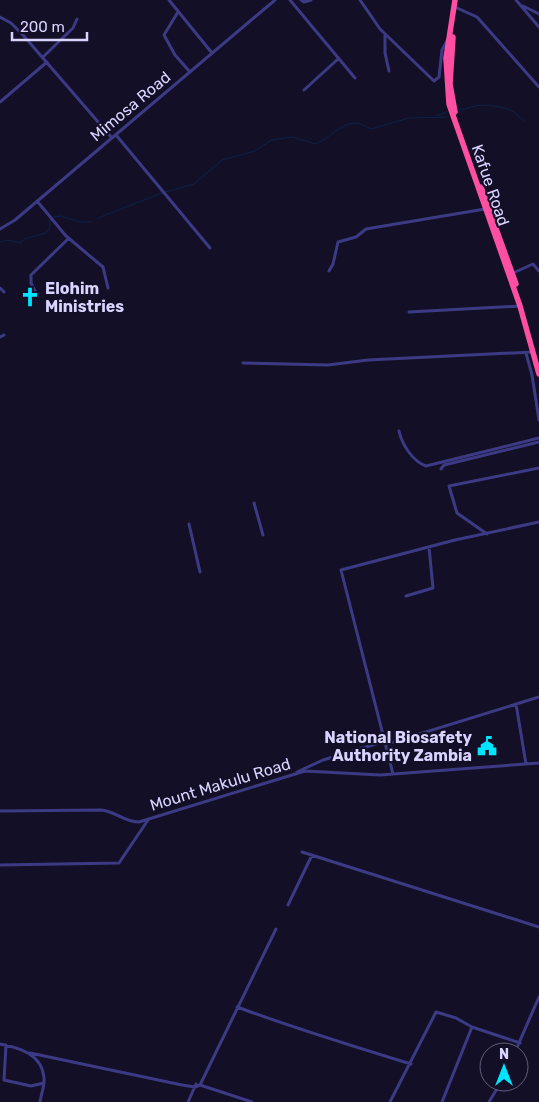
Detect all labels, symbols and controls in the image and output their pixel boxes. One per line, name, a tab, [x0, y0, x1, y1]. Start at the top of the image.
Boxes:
scale bar	[12, 10, 88, 42]
text: 200 m	[20, 18, 65, 36]
street label: Mimosa Road	[86, 67, 174, 145]
street label: Kafue Road	[468, 142, 513, 228]
place label: Elohim Ministries	[45, 279, 124, 316]
church icon: Elohim Ministries	[19, 286, 41, 308]
place label: National Biosafety Authority Zambia	[324, 728, 472, 765]
public building icon: National Biosafety Authority Zambia	[476, 735, 498, 757]
street label: Mount Makulu Road	[148, 754, 293, 815]
north arrow	[479, 1042, 529, 1092]
text: N	[499, 1046, 509, 1063]

